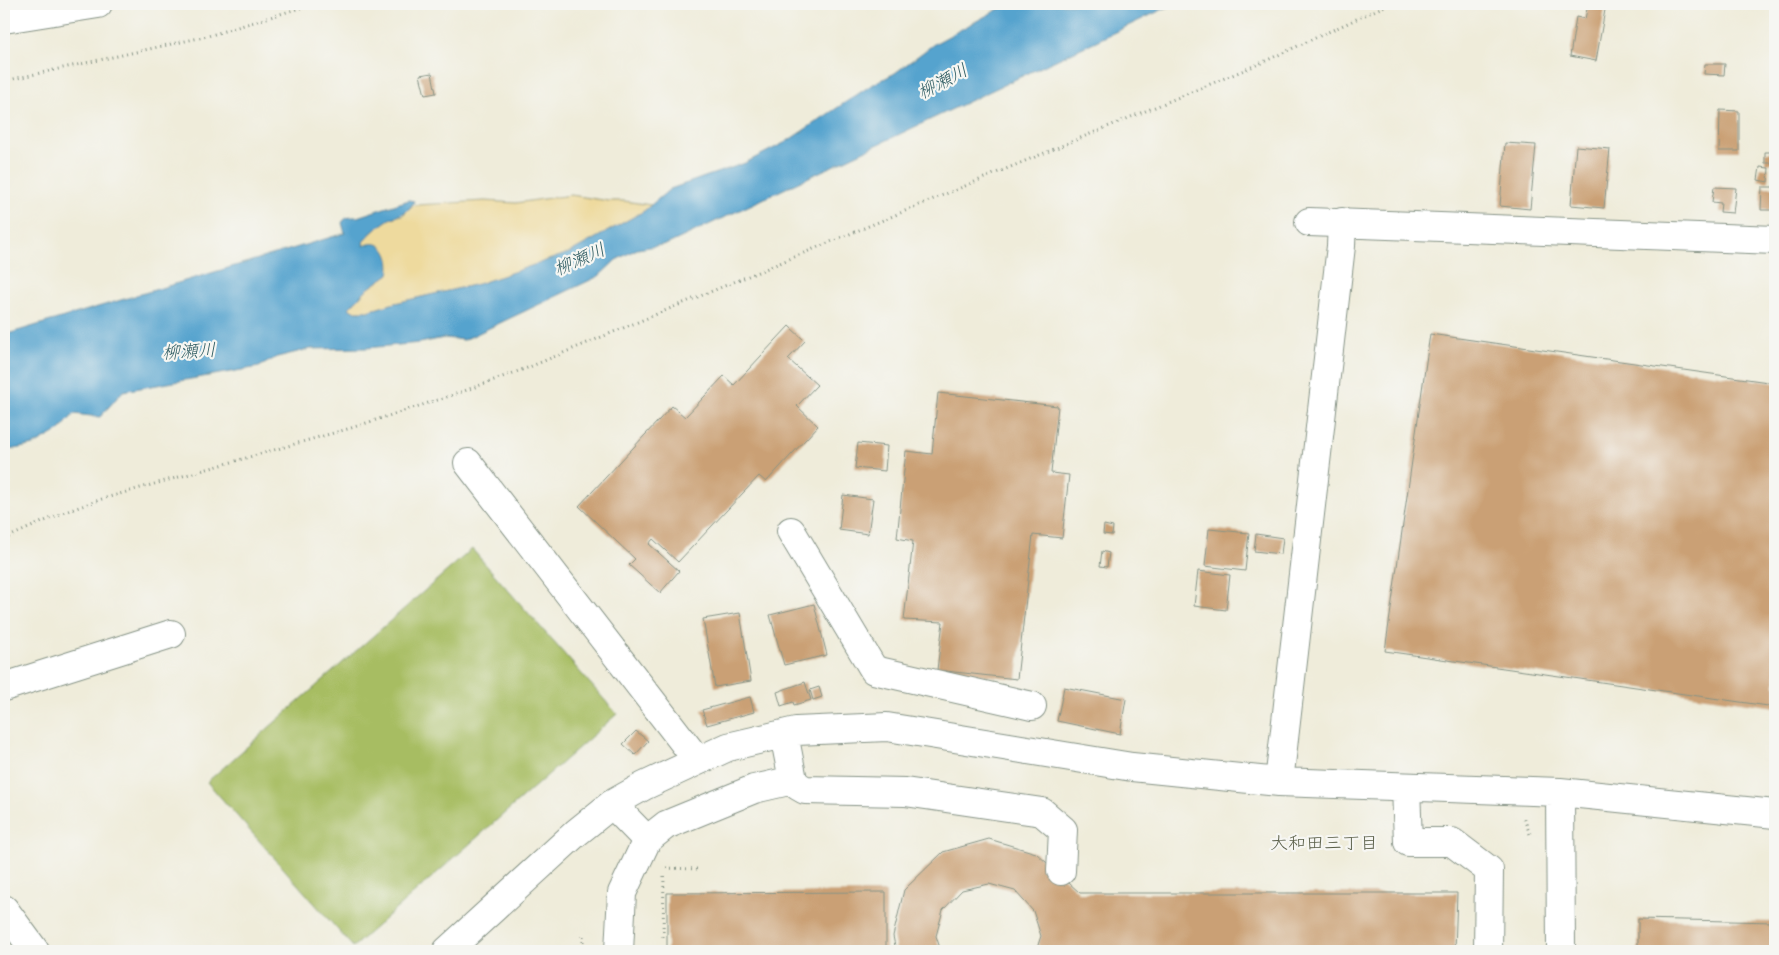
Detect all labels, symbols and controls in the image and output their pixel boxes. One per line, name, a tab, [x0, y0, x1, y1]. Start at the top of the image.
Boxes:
water label: 柳瀬川	[914, 59, 972, 105]
water label: 柳瀬川	[550, 238, 610, 282]
water label: 柳瀬川	[161, 339, 217, 365]
district label: 大和田三丁目	[1270, 832, 1378, 856]

